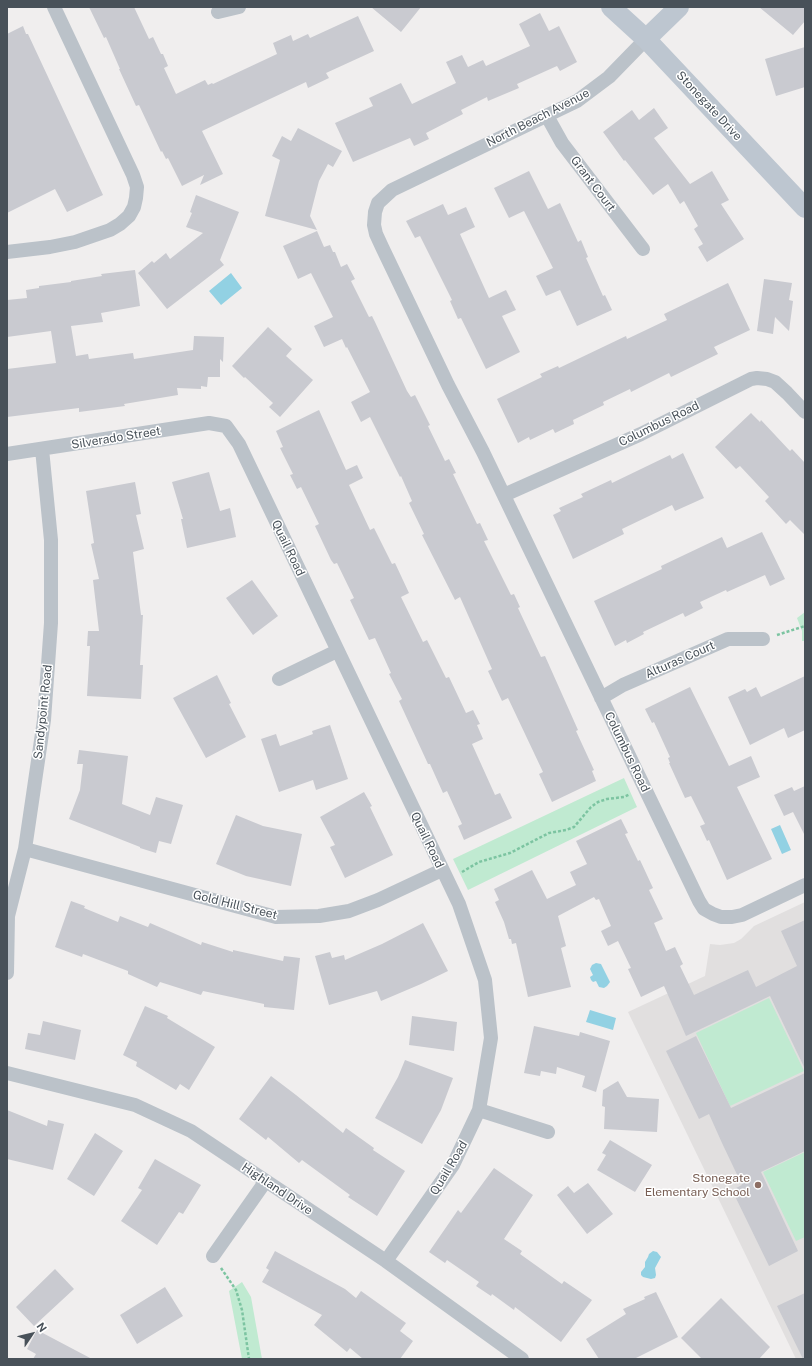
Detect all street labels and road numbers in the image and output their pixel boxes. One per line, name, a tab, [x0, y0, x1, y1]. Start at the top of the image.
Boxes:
street label: Stonegate Drive	[673, 68, 745, 144]
street label: North Beach Avenue	[484, 86, 592, 150]
street label: Grant Court	[568, 154, 618, 214]
street label: Columbus Road	[617, 398, 701, 450]
street label: Silverado Street	[70, 424, 162, 452]
street label: Quail Road	[268, 518, 308, 578]
street label: Alturas Court	[643, 638, 717, 682]
street label: Sandypoint Road	[31, 664, 55, 760]
street label: Columbus Road	[601, 710, 653, 794]
street label: Quail Road	[407, 810, 447, 870]
street label: Gold Hill Street	[191, 888, 279, 922]
street label: Quail Road	[427, 1138, 471, 1198]
street label: Highland Drive	[239, 1160, 315, 1218]

